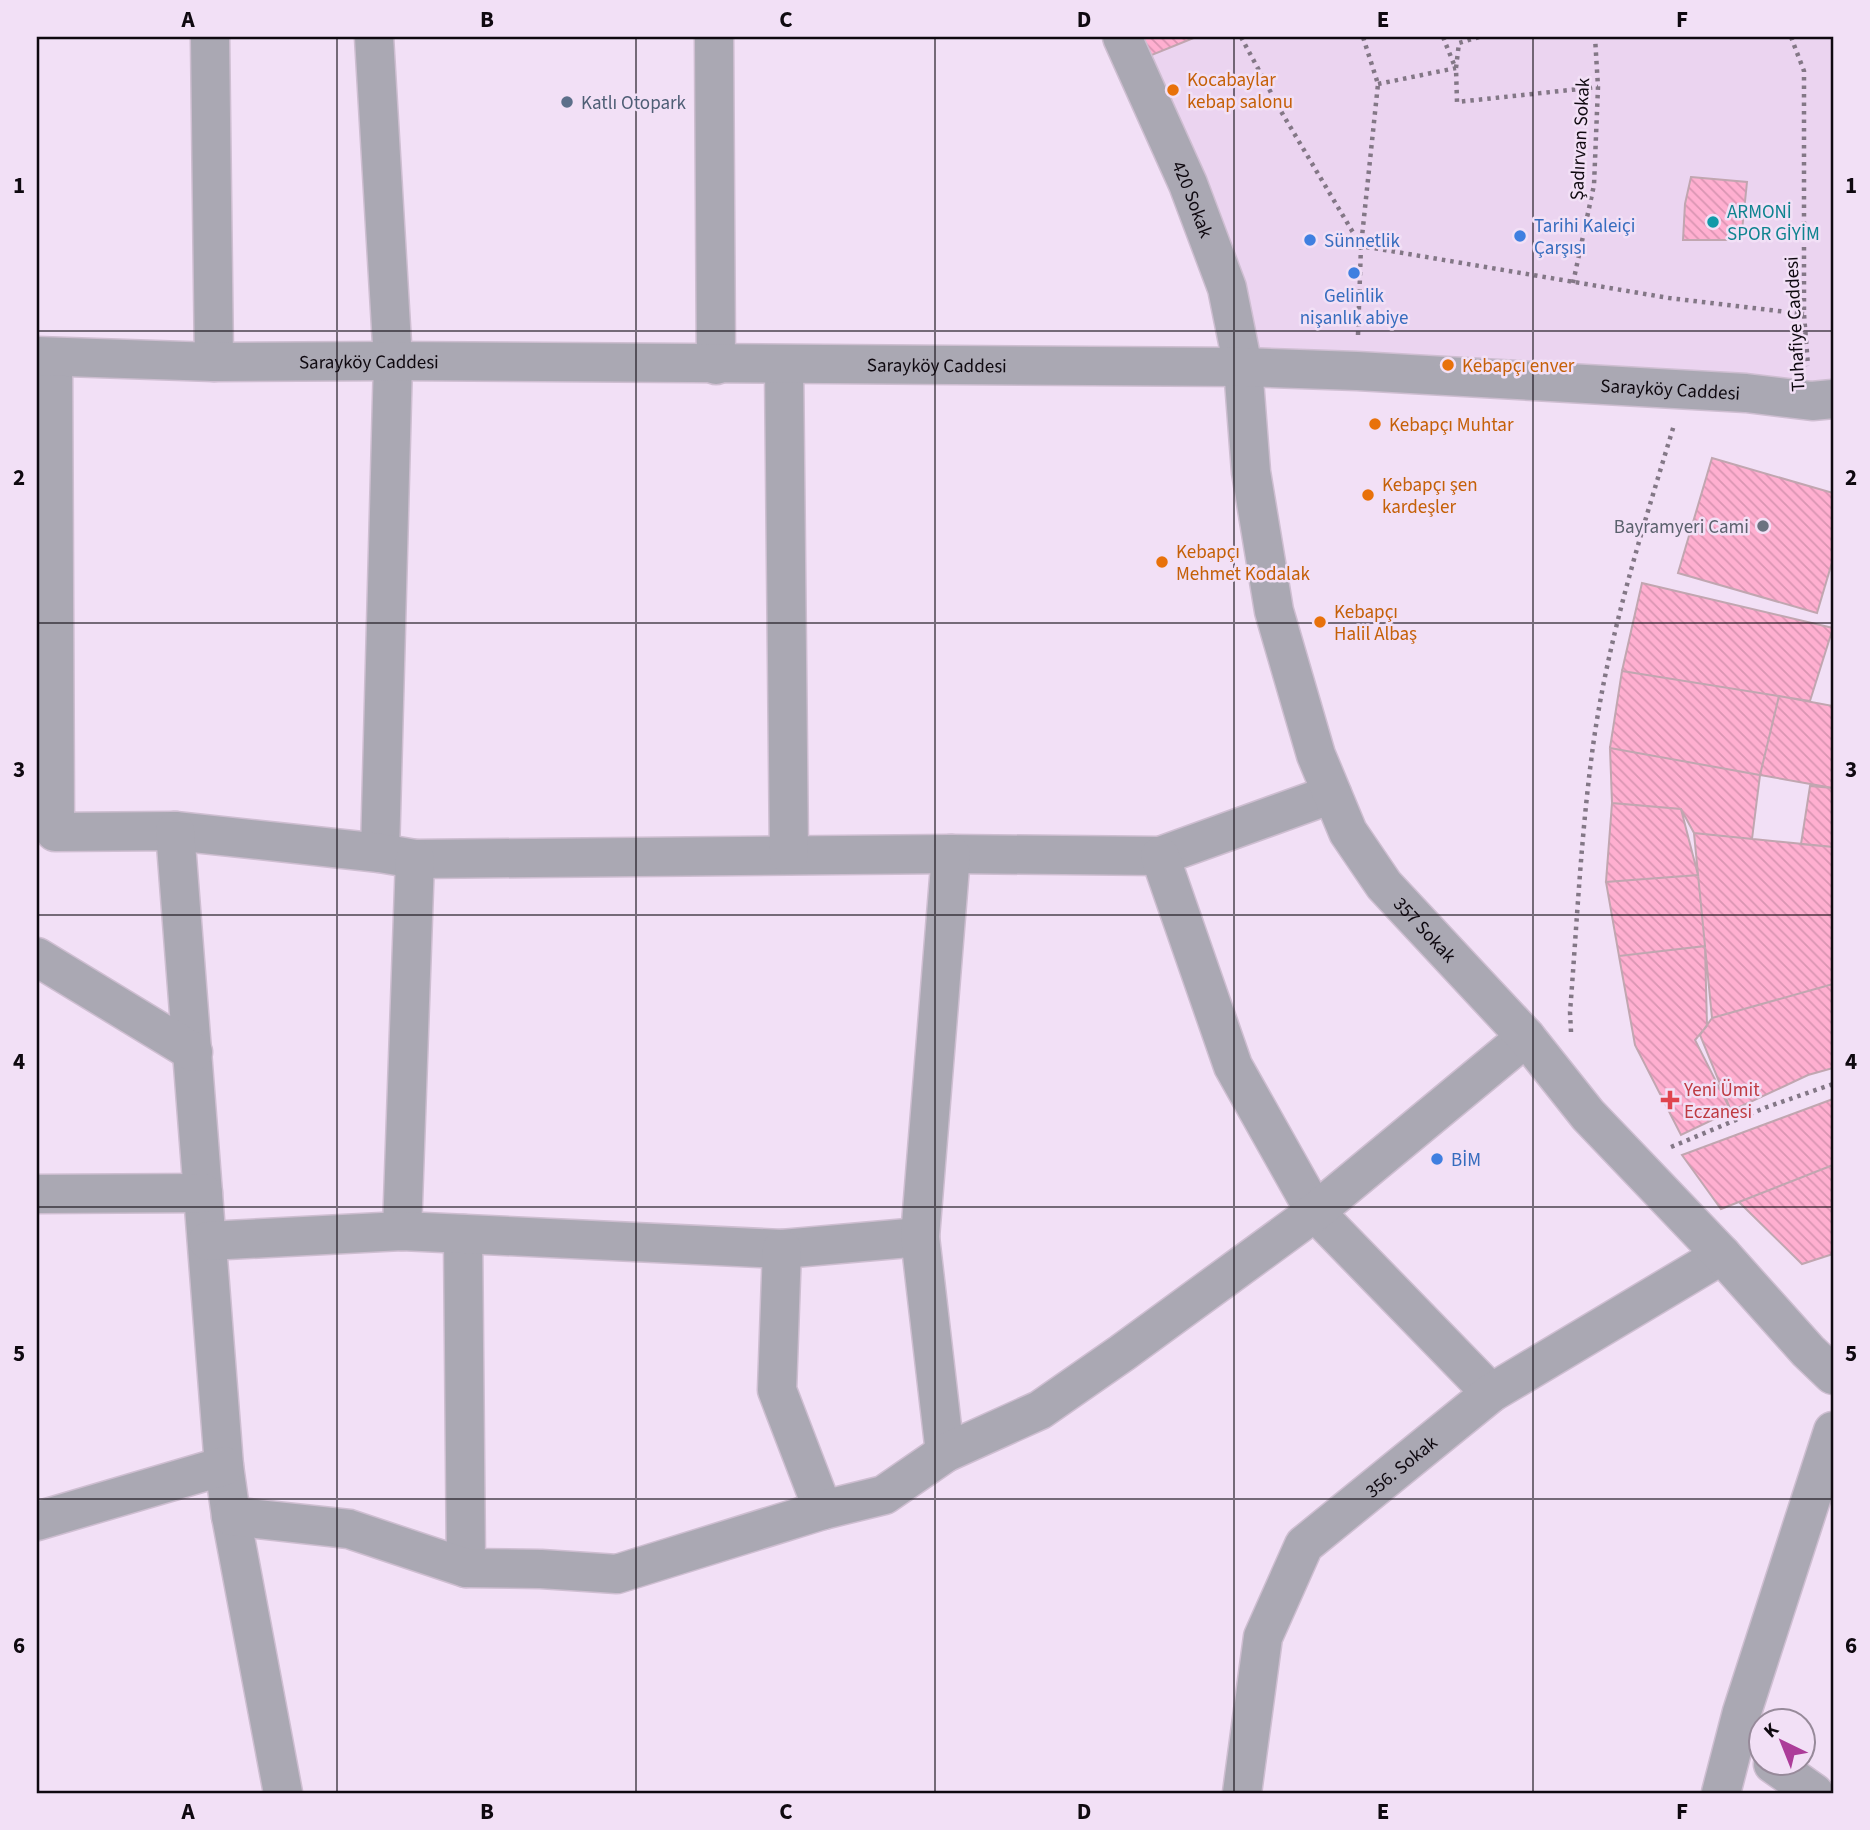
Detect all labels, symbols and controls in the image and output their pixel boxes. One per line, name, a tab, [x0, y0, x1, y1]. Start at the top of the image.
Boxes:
text: A	[180, 3, 195, 36]
text: B	[480, 3, 494, 36]
text: C	[779, 3, 793, 36]
text: D	[1077, 3, 1091, 36]
text: E	[1377, 3, 1389, 36]
text: F	[1676, 3, 1688, 36]
place label: Kocabaylar kebap salonu	[1187, 67, 1293, 116]
street label: Şadırvan Sokak	[1564, 76, 1597, 201]
marker: Kocabaylar kebap salonu	[1165, 82, 1181, 98]
place label: Katlı Otopark	[581, 90, 687, 117]
marker: Katlı Otopark	[559, 94, 575, 110]
street label: 420 Sokak	[1164, 157, 1219, 243]
text: 1	[13, 169, 25, 202]
text: 1	[1845, 169, 1857, 202]
place label: ARMONİ SPOR GİYİM	[1727, 199, 1820, 248]
place label: Tarihi Kaleiçi Çarşısı	[1534, 213, 1635, 262]
marker: ARMONİ SPOR GİYİM	[1705, 214, 1721, 230]
place label: Sünnetlik	[1324, 228, 1400, 255]
marker: Tarihi Kaleiçi Çarşısı	[1512, 228, 1528, 244]
marker: Sünnetlik	[1302, 232, 1318, 248]
street label: Tuhafiye Caddesi	[1778, 256, 1813, 392]
marker: Gelinlik nişanlık abiye	[1346, 265, 1362, 281]
place label: Gelinlik nişanlık abiye	[1300, 283, 1408, 332]
street label: Sarayköy Caddesi	[299, 349, 439, 377]
street label: Sarayköy Caddesi	[867, 352, 1007, 380]
place label: Kebapçı enver	[1462, 353, 1575, 380]
marker: Kebapçı enver	[1440, 357, 1456, 373]
street label: Sarayköy Caddesi	[1600, 373, 1741, 408]
place label: Kebapçı Muhtar	[1389, 412, 1514, 439]
marker: Kebapçı Muhtar	[1367, 416, 1383, 432]
text: 2	[13, 461, 25, 494]
text: 2	[1845, 461, 1857, 494]
place label: Kebapçı şen kardeşler	[1382, 472, 1478, 521]
marker: Kebapçı şen kardeşler	[1360, 487, 1376, 503]
place label: Bayramyeri Cami	[1614, 514, 1749, 541]
marker: Bayramyeri Cami	[1755, 518, 1771, 534]
place label: Kebapçı Mehmet Kodalak	[1176, 539, 1310, 588]
marker: Kebapçı Mehmet Kodalak	[1154, 554, 1170, 570]
place label: Kebapçı Halil Albaş	[1334, 599, 1417, 648]
marker: Kebapçı Halil Albaş	[1312, 614, 1328, 630]
text: 3	[13, 753, 25, 786]
text: 3	[1845, 753, 1857, 786]
street label: 357 Sokak	[1387, 892, 1462, 969]
text: 4	[13, 1045, 25, 1078]
text: 4	[1845, 1045, 1857, 1078]
place label: Yeni Ümit Eczanesi	[1683, 1077, 1760, 1126]
marker: Yeni Ümit Eczanesi	[1662, 1092, 1678, 1108]
place label: BİM	[1451, 1147, 1481, 1174]
marker: BİM	[1429, 1151, 1445, 1167]
text: 5	[13, 1337, 25, 1370]
text: 5	[1845, 1337, 1857, 1370]
street label: 356. Sokak	[1360, 1430, 1444, 1505]
text: 6	[13, 1629, 25, 1662]
text: 6	[1845, 1629, 1857, 1662]
north arrow	[1748, 1708, 1818, 1778]
text: K	[1758, 1717, 1785, 1745]
text: A	[180, 1795, 195, 1828]
text: B	[480, 1795, 494, 1828]
text: C	[779, 1795, 793, 1828]
text: D	[1077, 1795, 1091, 1828]
text: E	[1377, 1795, 1389, 1828]
text: F	[1676, 1795, 1688, 1828]

